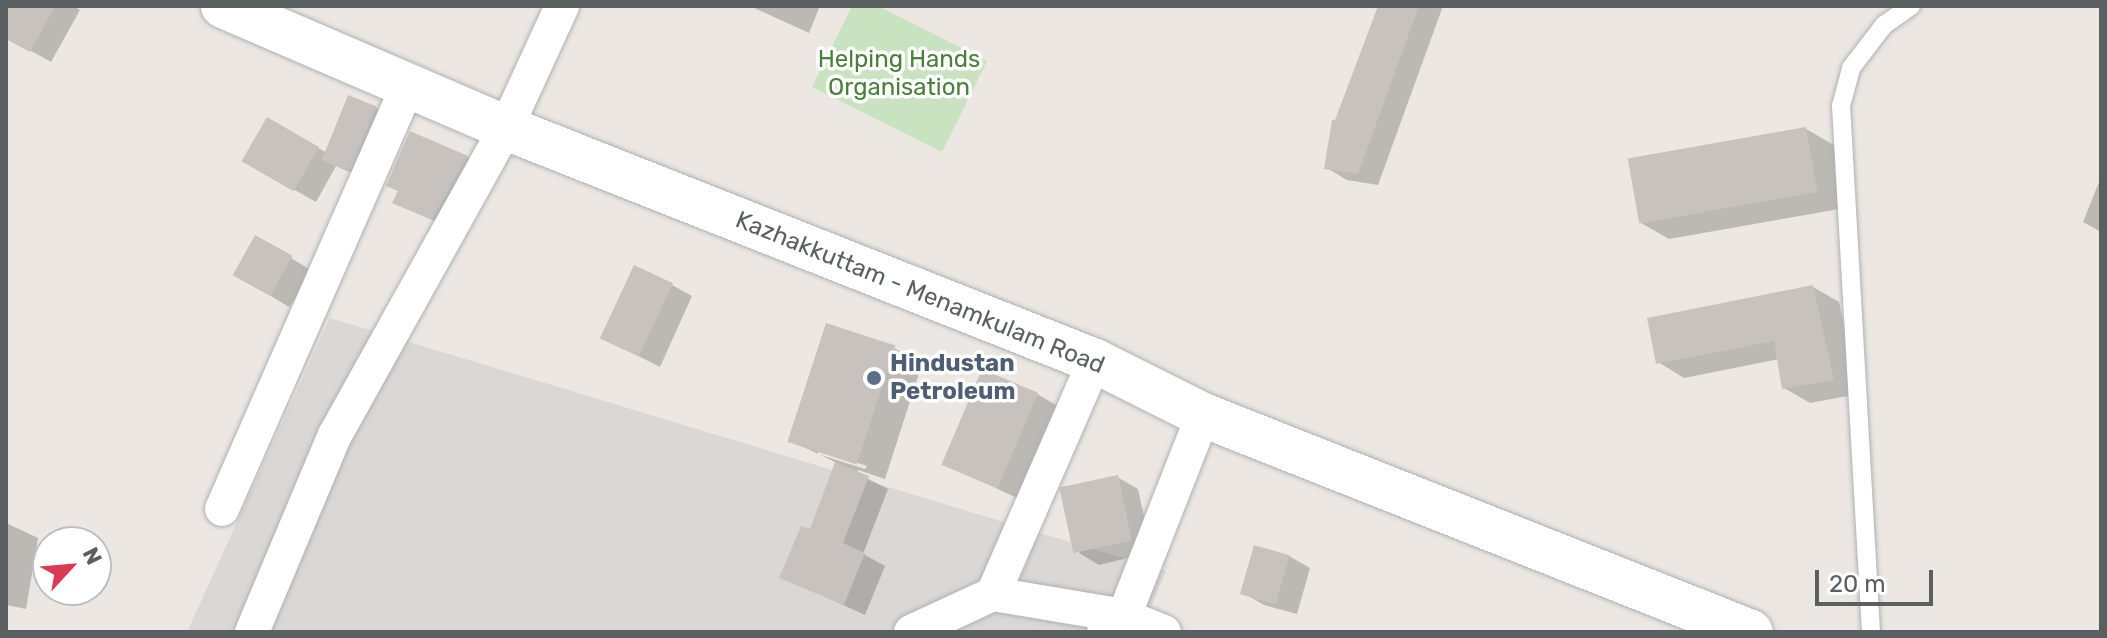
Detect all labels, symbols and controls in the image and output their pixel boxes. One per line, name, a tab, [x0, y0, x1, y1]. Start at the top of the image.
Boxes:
park label: Helping Hands Organisation	[818, 46, 980, 102]
street label: Kazhakkuttam - Menamkulam Road	[731, 206, 1109, 380]
place label: Hindustan Petroleum	[890, 350, 1015, 406]
marker: Hindustan Petroleum	[865, 369, 883, 387]
north arrow	[32, 526, 112, 606]
text: N	[77, 543, 108, 569]
scale bar	[1819, 554, 1937, 604]
text: 20 m	[1829, 570, 1886, 598]

